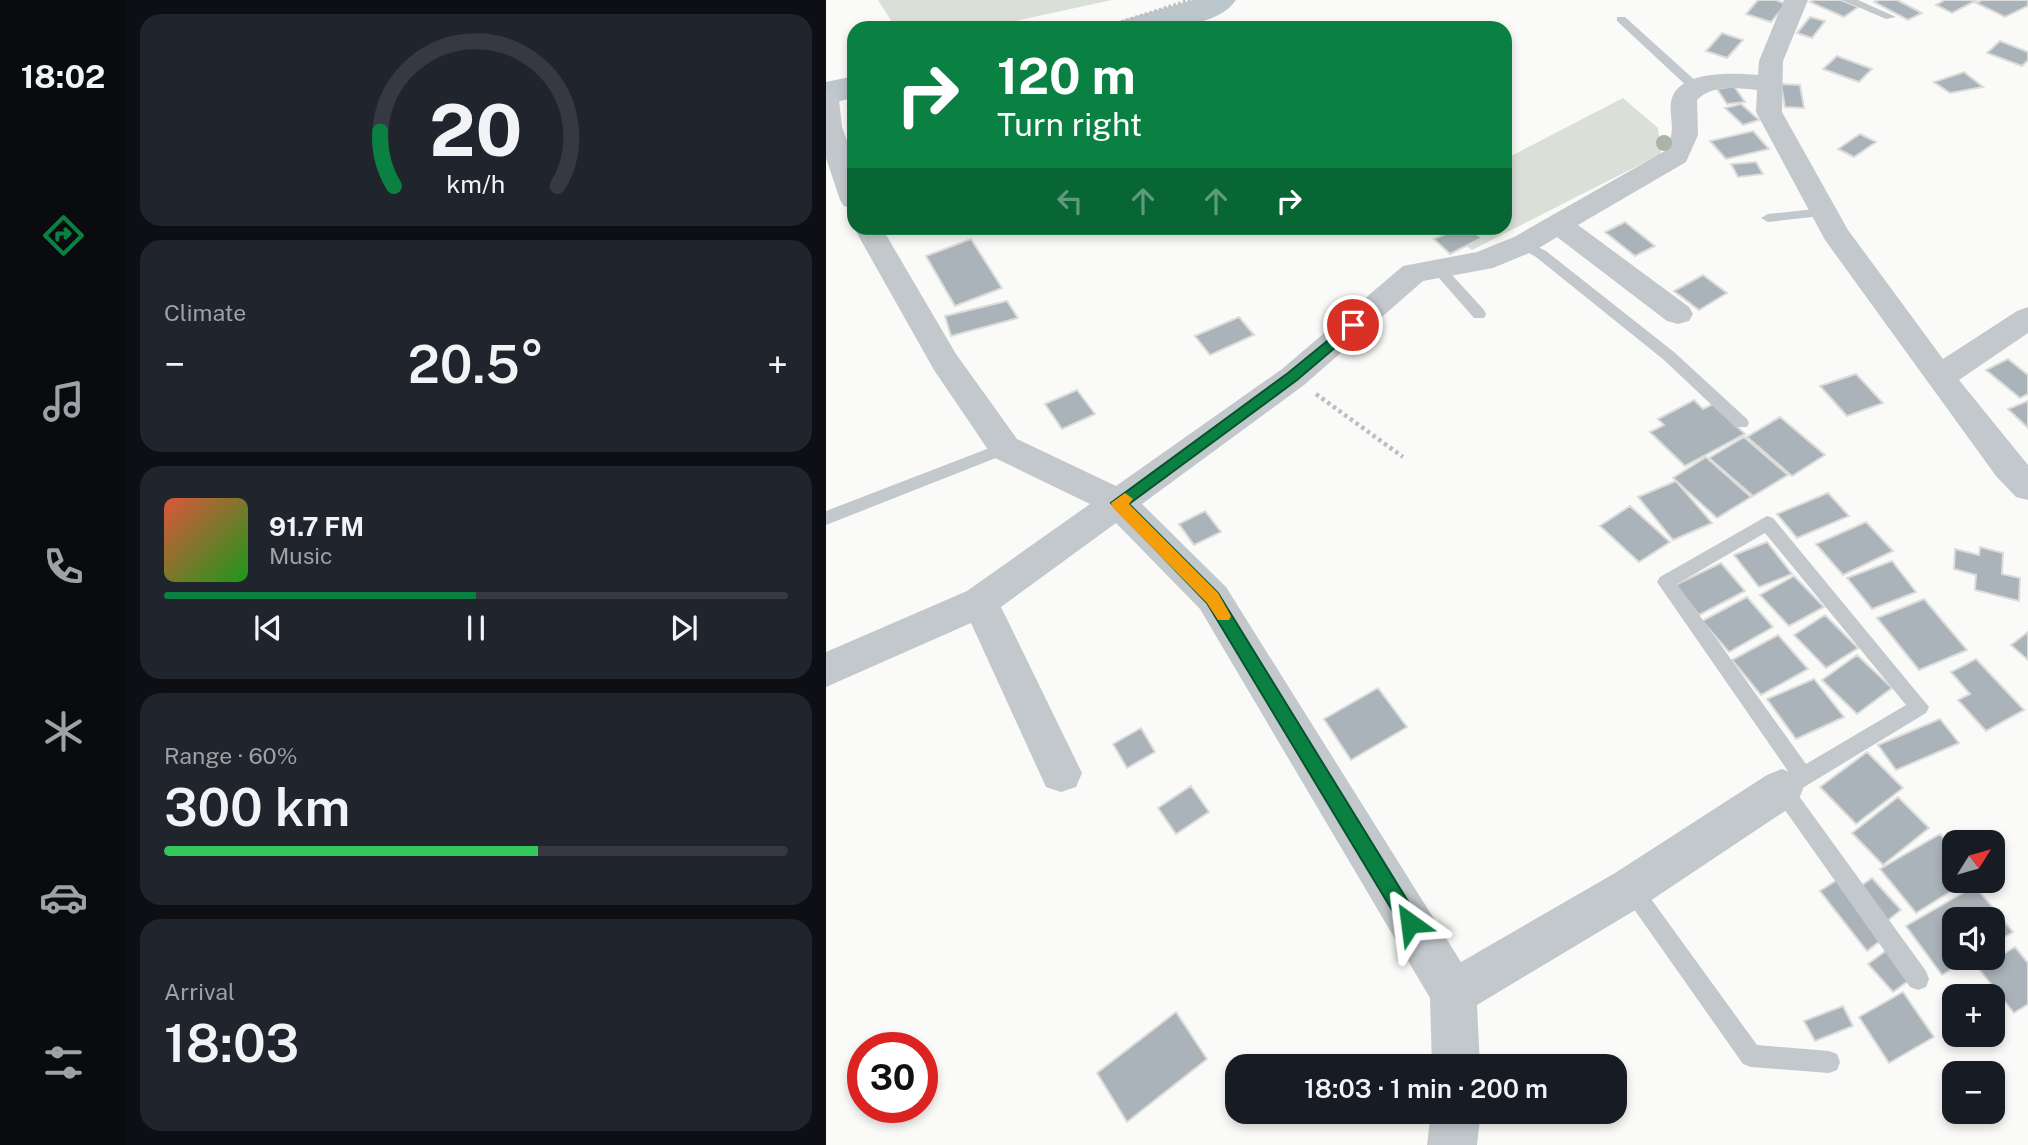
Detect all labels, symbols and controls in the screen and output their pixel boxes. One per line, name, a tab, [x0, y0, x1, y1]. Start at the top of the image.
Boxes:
text: 120 m	[997, 47, 1136, 105]
icon: right	[882, 49, 973, 140]
text: 18:02	[21, 58, 105, 95]
text: 20	[429, 87, 523, 172]
text: Turn right	[997, 106, 1142, 143]
text: km/h	[447, 169, 505, 199]
icon: left	[1051, 182, 1089, 220]
icon: ahead	[1124, 182, 1162, 220]
icon: ahead	[1197, 182, 1235, 220]
icon: right	[1270, 182, 1308, 220]
icon: directions	[39, 211, 88, 260]
pin	[1323, 295, 1383, 355]
text: Climate	[164, 299, 246, 326]
icon: arrive	[1334, 306, 1372, 344]
text: 20.5°	[408, 334, 544, 395]
text: −	[164, 342, 185, 387]
text: +	[767, 342, 788, 387]
icon: music	[39, 377, 88, 426]
text: 91.7 FM	[269, 511, 364, 542]
icon: phone	[39, 542, 88, 591]
text: Music	[269, 542, 333, 569]
icon: previous	[249, 609, 287, 647]
icon: pause	[457, 609, 495, 647]
icon: next	[665, 609, 703, 647]
icon: climate	[39, 707, 88, 756]
text: Range · 60%	[164, 742, 297, 769]
text: 300 km	[164, 777, 350, 838]
north arrow	[1942, 830, 2006, 892]
map controls	[1942, 830, 2005, 1124]
icon: car	[39, 873, 88, 922]
position arrow	[1373, 886, 1447, 960]
button: sound	[1942, 907, 2005, 970]
text: Arrival	[164, 978, 235, 1005]
button: +	[1942, 984, 2005, 1047]
text: 18:03	[164, 1013, 299, 1074]
speed limit sign: 30	[847, 1032, 938, 1123]
icon: filters	[39, 1038, 88, 1087]
button: −	[1942, 1061, 2005, 1124]
text: 18:03 · 1 min · 200 m	[1304, 1073, 1548, 1104]

